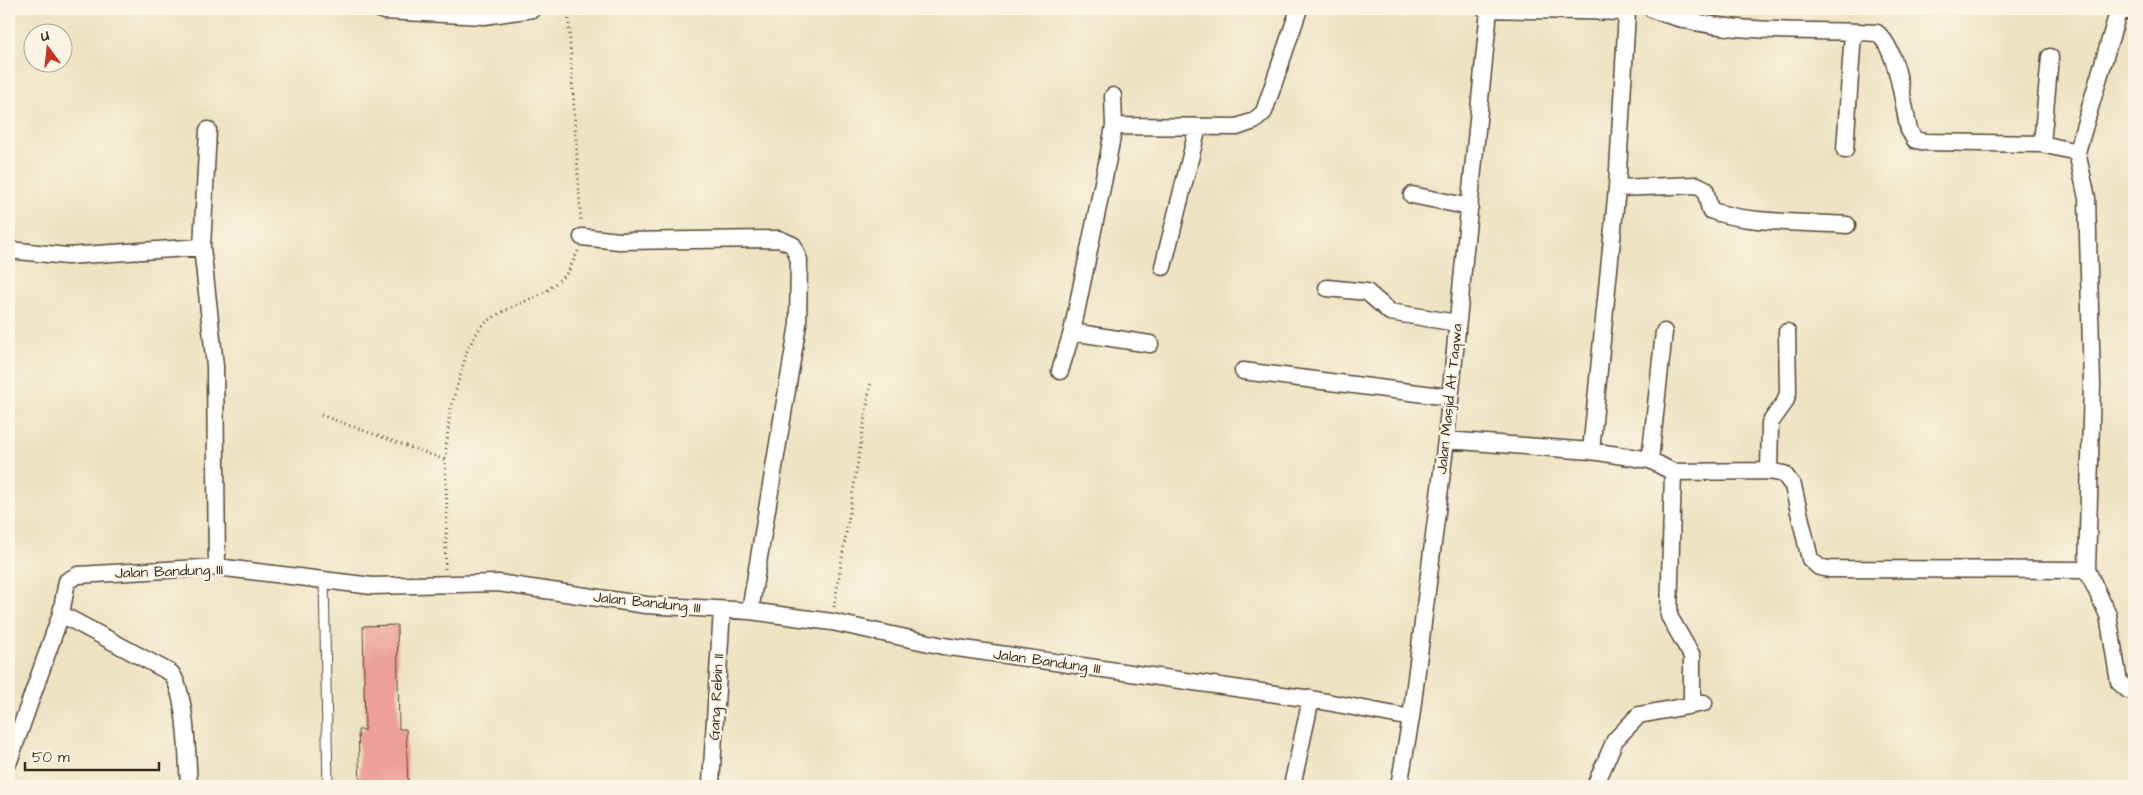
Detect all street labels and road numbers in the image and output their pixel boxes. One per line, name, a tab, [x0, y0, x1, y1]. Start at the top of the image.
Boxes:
street label: Jalan Masjid At Taqwa	[1431, 322, 1468, 475]
street label: Jalan Bandung III	[115, 559, 224, 585]
street label: Jalan Bandung III	[592, 586, 702, 620]
street label: Jalan Bandung III	[992, 644, 1102, 680]
street label: Gang Rebin II	[704, 653, 730, 741]

